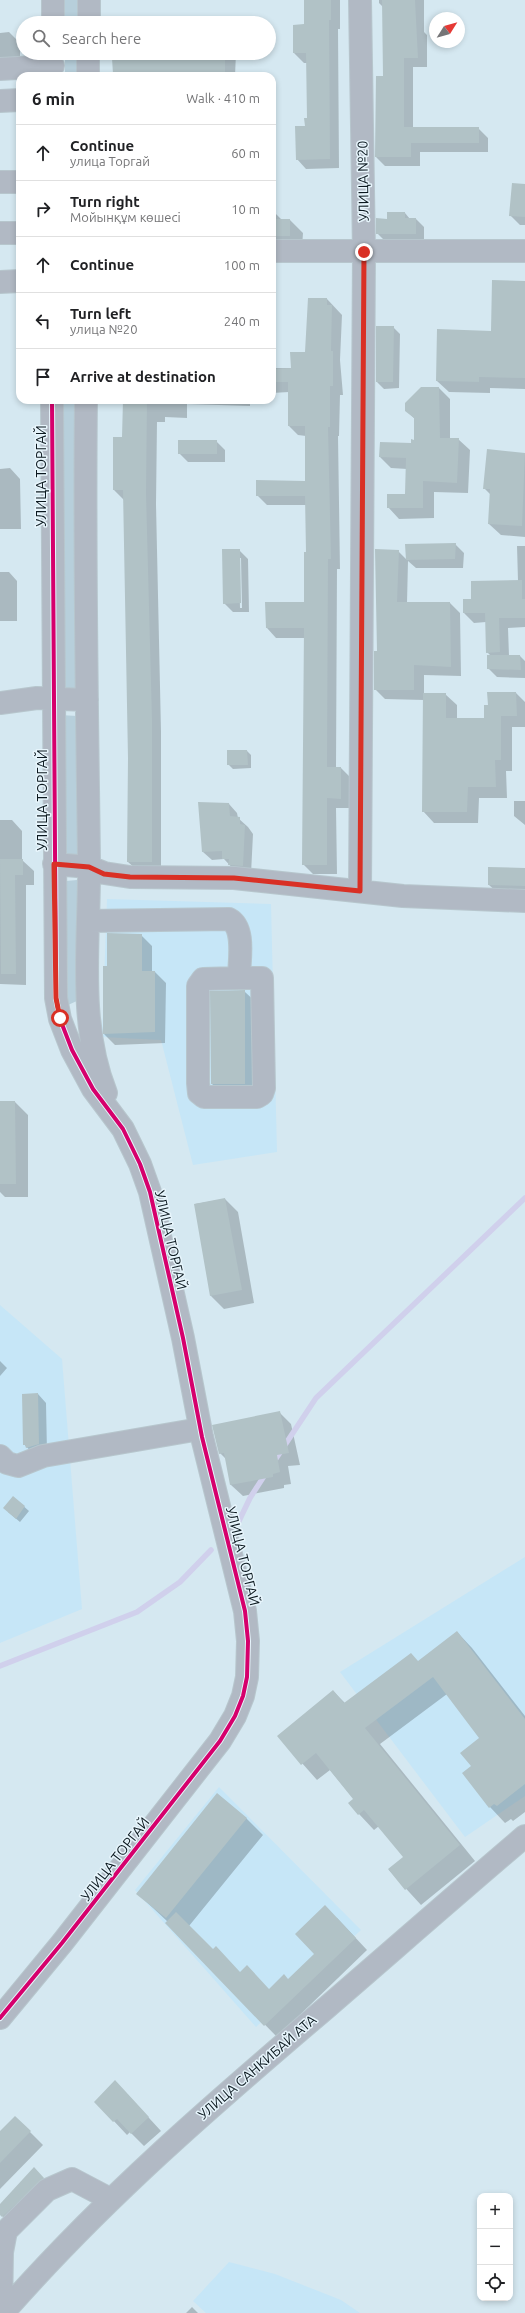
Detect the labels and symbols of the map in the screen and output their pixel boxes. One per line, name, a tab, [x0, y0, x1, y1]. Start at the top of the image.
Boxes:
north arrow	[429, 12, 465, 48]
street label: УЛИЦА №20	[354, 140, 372, 221]
route end	[355, 243, 373, 261]
street label: УЛИЦА ТОРГАЙ	[32, 425, 49, 527]
street label: УЛИЦА ТОРГАЙ	[33, 749, 50, 851]
route start	[51, 1009, 69, 1027]
street label: УЛИЦА ТОРГАЙ	[152, 1189, 191, 1291]
street label: УЛИЦА ТОРГАЙ	[223, 1505, 264, 1607]
street label: УЛИЦА ТОРГАЙ	[77, 1813, 153, 1904]
street label: УЛИЦА САНКИБАЙ АТА	[194, 2011, 319, 2123]

